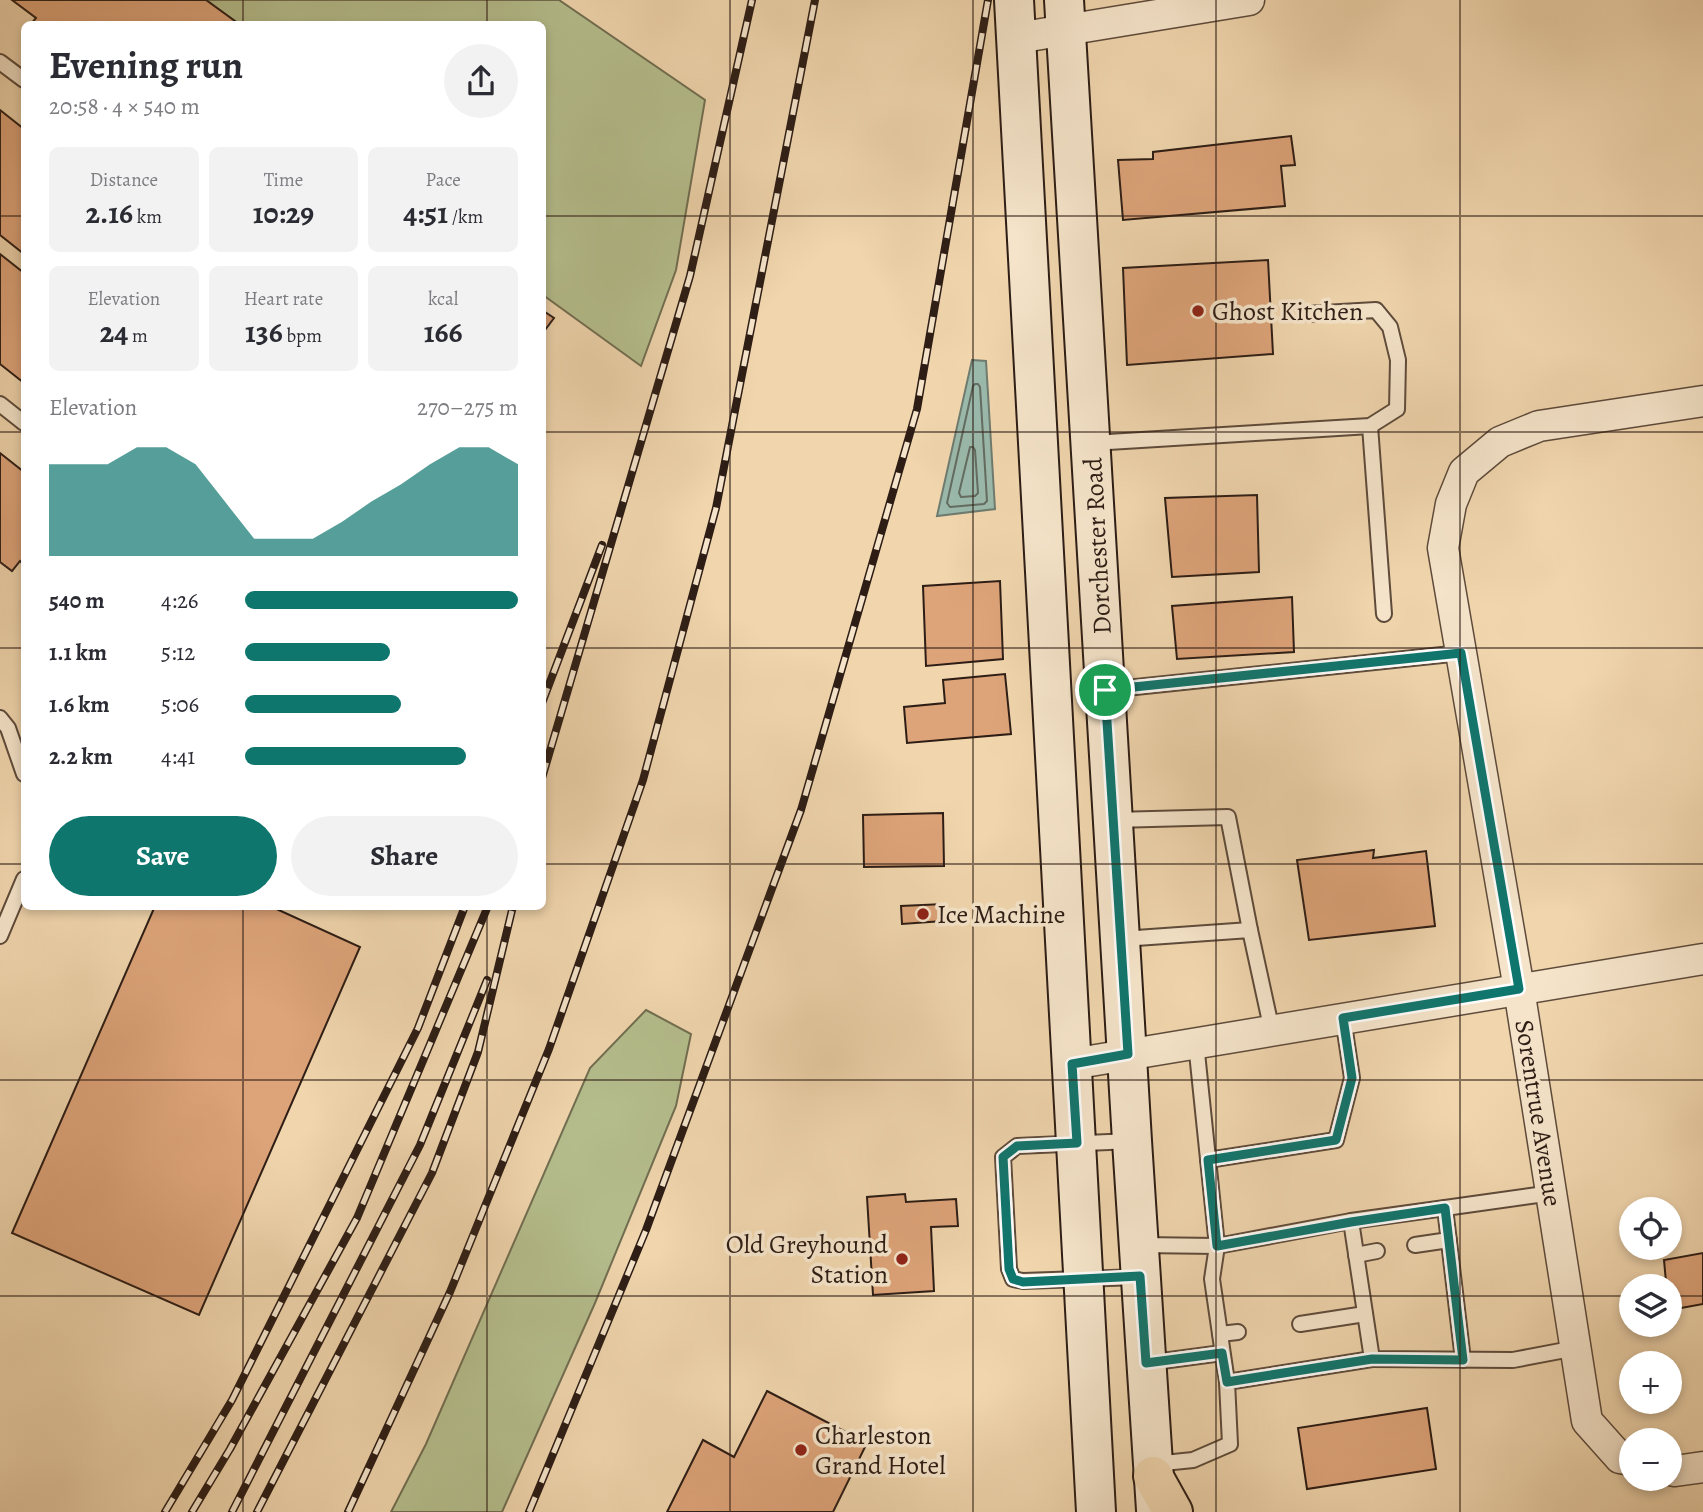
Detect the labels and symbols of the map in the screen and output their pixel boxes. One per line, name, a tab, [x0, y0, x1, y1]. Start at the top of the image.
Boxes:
place label: Ghost Kitchen	[1212, 294, 1363, 329]
marker: Ghost Kitchen	[1190, 303, 1206, 319]
street label: Dorchester Road	[1075, 456, 1120, 635]
pin	[1075, 660, 1135, 720]
place label: Ice Machine	[937, 897, 1065, 932]
marker: Ice Machine	[915, 906, 931, 922]
street label: Sorentrue Avenue	[1506, 1017, 1571, 1209]
place label: Old Greyhound Station	[726, 1227, 888, 1292]
marker: Old Greyhound Station	[894, 1251, 910, 1267]
place label: Charleston Grand Hotel	[815, 1418, 946, 1483]
marker: Charleston Grand Hotel	[793, 1442, 809, 1458]

